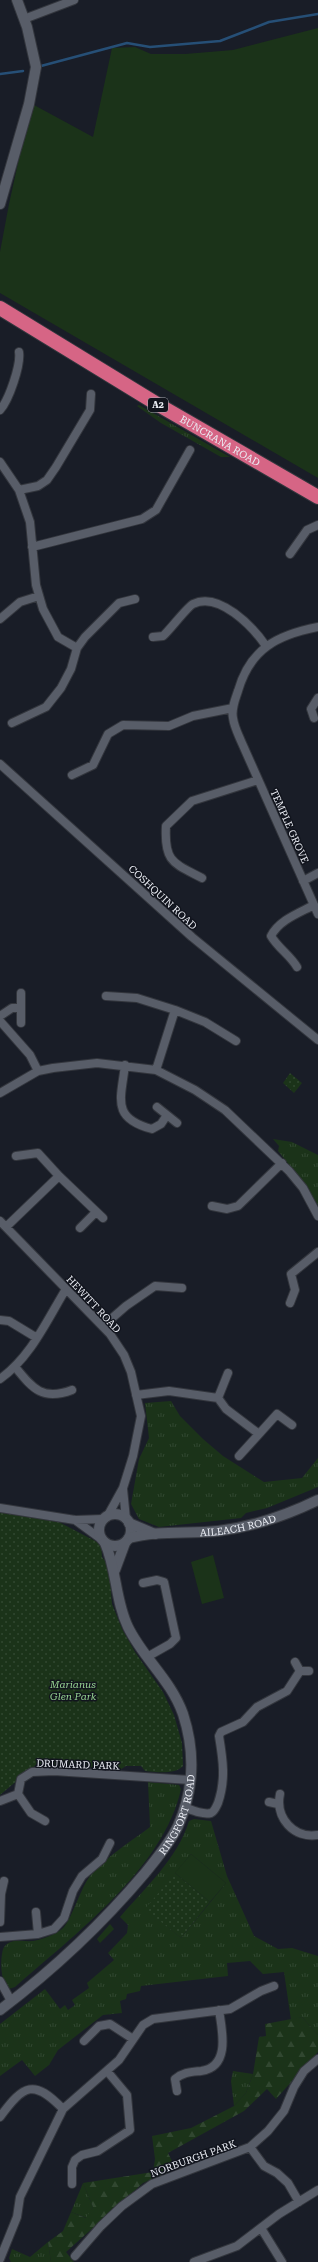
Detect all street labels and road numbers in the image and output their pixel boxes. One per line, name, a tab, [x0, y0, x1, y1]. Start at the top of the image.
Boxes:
road number: A2	[148, 398, 168, 412]
street label: BUNCRANA ROAD	[178, 413, 262, 469]
street label: TEMPLE GROVE	[268, 787, 311, 865]
street label: COSHQUIN ROAD	[126, 863, 199, 932]
street label: HEWITT ROAD	[64, 1274, 123, 1335]
street label: AILEACH ROAD	[200, 1513, 278, 1538]
street label: DRUMARD PARK	[36, 1758, 121, 1771]
street label: RINGFORT ROAD	[157, 1774, 197, 1857]
street label: NORBURGH PARK	[149, 2138, 238, 2179]

